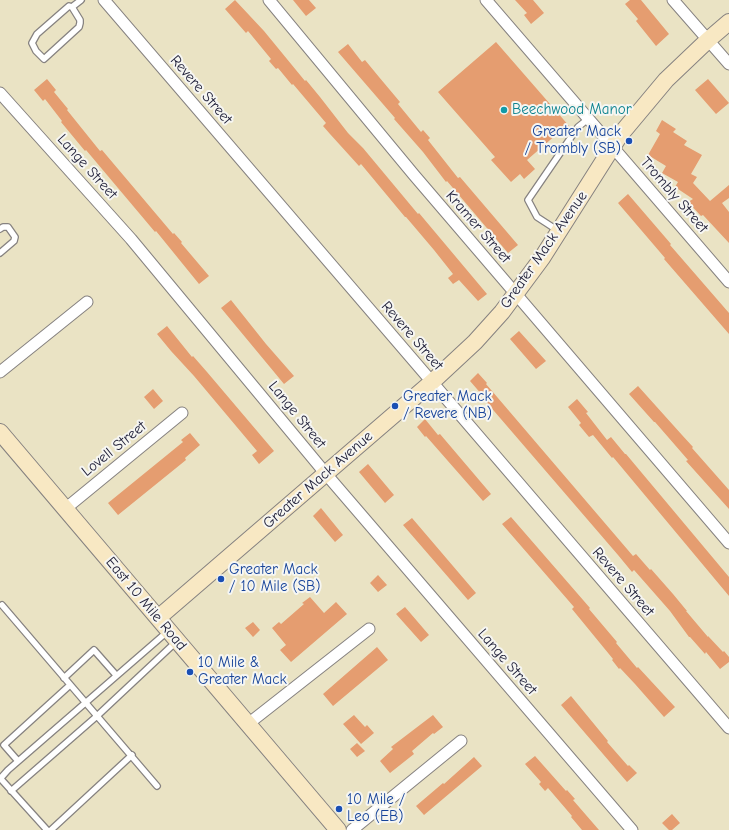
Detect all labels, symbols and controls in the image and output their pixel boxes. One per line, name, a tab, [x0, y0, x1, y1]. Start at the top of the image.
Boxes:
street label: Revere Street	[166, 52, 236, 128]
place label: Beechwood Manor	[512, 101, 632, 119]
marker: Beechwood Manor	[499, 105, 509, 115]
place label: Greater Mack / Trombly (SB)	[525, 123, 621, 158]
street label: Lange Street	[53, 131, 121, 203]
marker: Greater Mack / Trombly (SB)	[624, 136, 634, 146]
street label: Trombly Street	[636, 153, 712, 237]
street label: Kramer Street	[442, 187, 514, 267]
street label: Greater Mack Avenue	[497, 188, 591, 312]
street label: Revere Street	[377, 298, 447, 374]
street label: Lange Street	[264, 378, 330, 452]
place label: Greater Mack / Revere (NB)	[403, 388, 492, 423]
marker: Greater Mack / Revere (NB)	[390, 401, 400, 411]
street label: Lovell Street	[78, 418, 150, 480]
street label: Greater Mack Avenue	[259, 427, 377, 533]
street label: Revere Street	[588, 544, 658, 620]
street label: East 10 Mile Road	[102, 554, 190, 654]
place label: Greater Mack / 10 Mile (SB)	[229, 561, 320, 596]
marker: Greater Mack / 10 Mile (SB)	[216, 574, 226, 584]
street label: Lange Street	[474, 625, 540, 699]
place label: 10 Mile & Greater Mack	[198, 654, 287, 689]
marker: 10 Mile & Greater Mack	[185, 667, 195, 677]
place label: 10 Mile / Leo (EB)	[347, 791, 405, 826]
marker: 10 Mile / Leo (EB)	[334, 804, 344, 814]

